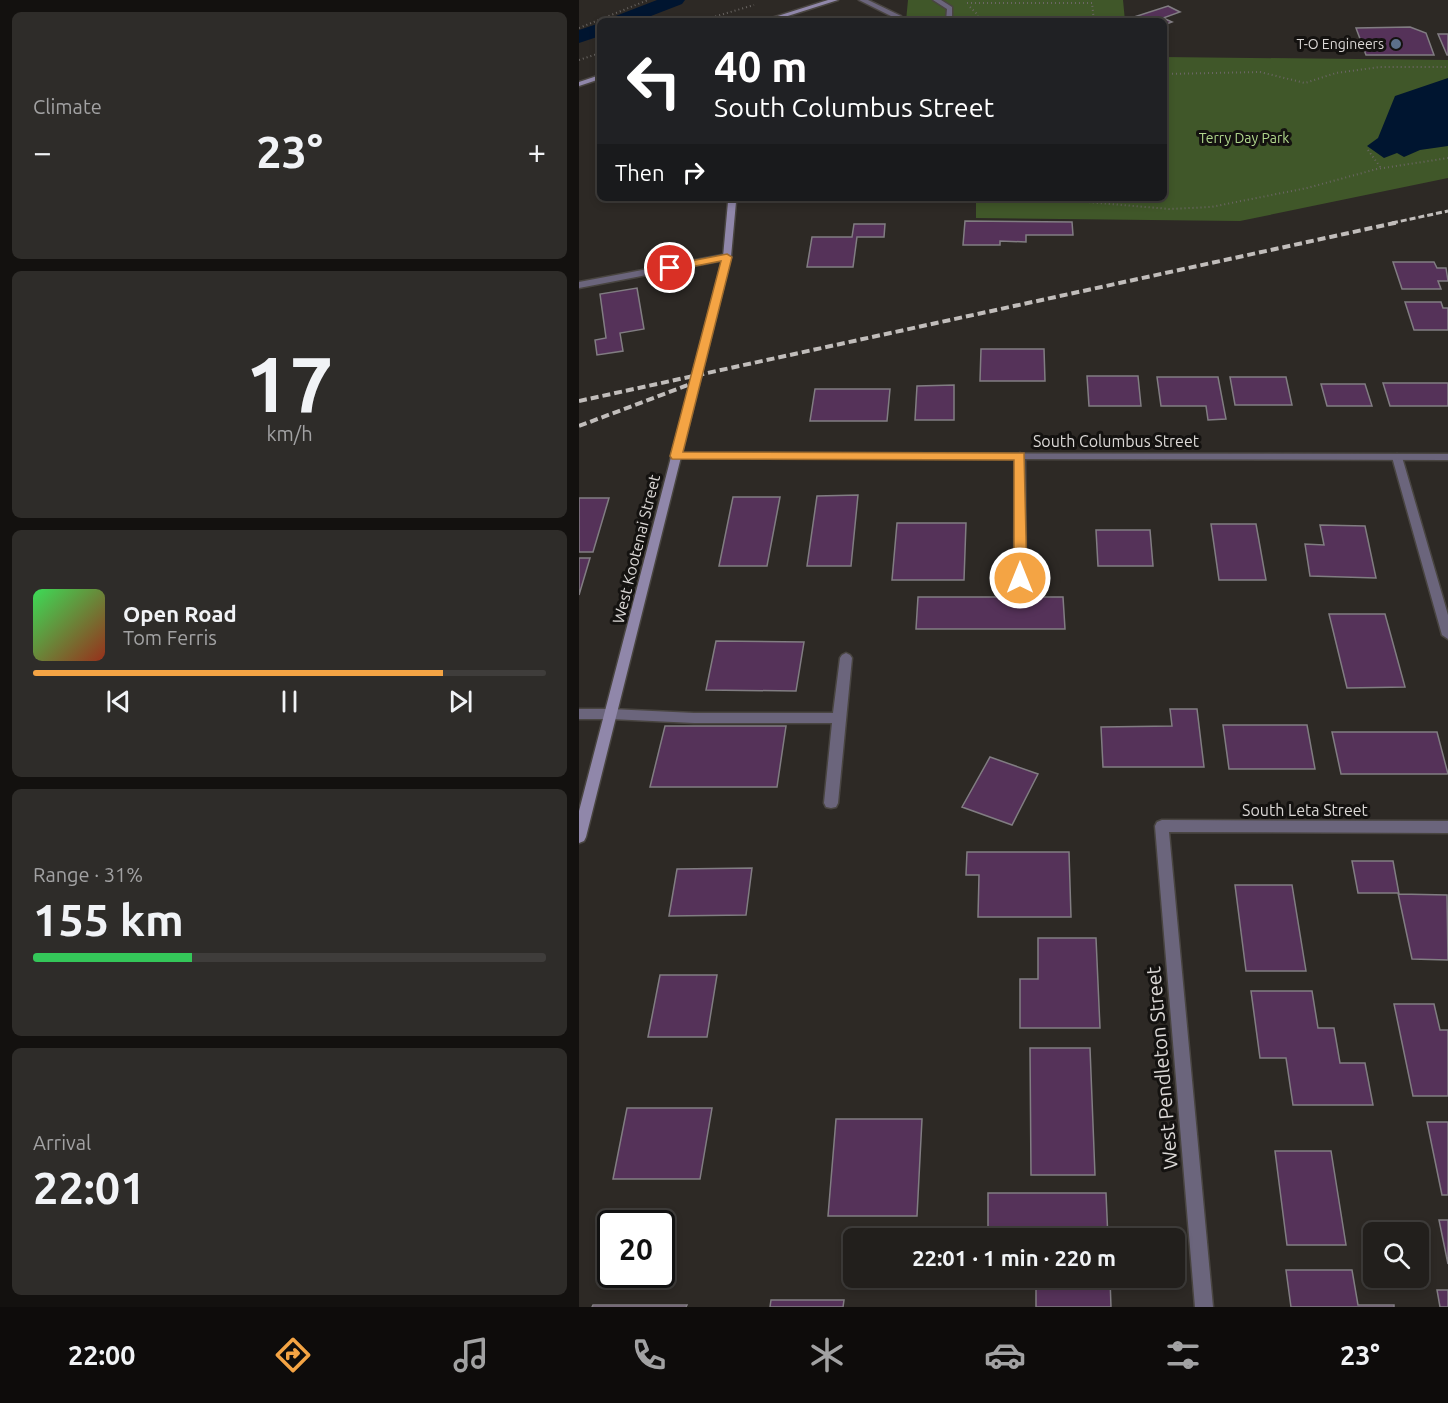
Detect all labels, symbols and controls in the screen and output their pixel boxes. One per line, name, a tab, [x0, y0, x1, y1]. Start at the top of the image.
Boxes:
place label: T-O Engineers	[1297, 36, 1384, 52]
marker: T-O Engineers	[1389, 37, 1403, 51]
icon: left	[615, 42, 693, 120]
text: 40 m	[714, 43, 808, 90]
text: South Columbus Street	[714, 92, 994, 122]
text: Climate	[33, 95, 102, 118]
text: 23°	[256, 126, 323, 177]
park label: Terry Day Park	[1199, 130, 1289, 146]
text: −	[33, 133, 52, 170]
text: +	[527, 133, 546, 170]
icon: right	[677, 156, 710, 189]
text: Then	[615, 160, 665, 185]
pin	[644, 242, 695, 293]
icon: arrive	[653, 251, 686, 284]
text: 17	[246, 339, 333, 427]
text: km/h	[266, 422, 313, 445]
street label: South Columbus Street	[1033, 432, 1200, 450]
street label: West Kootenai Street	[609, 472, 663, 626]
position arrow	[988, 546, 1052, 610]
text: Open Road	[123, 601, 237, 626]
text: Tom Ferris	[123, 626, 217, 649]
icon: previous	[102, 685, 135, 718]
icon: pause	[273, 685, 306, 718]
icon: next	[444, 685, 477, 718]
street label: South Leta Street	[1242, 801, 1369, 819]
text: Range · 31%	[33, 863, 143, 886]
text: 155 km	[33, 894, 184, 945]
street label: West Pendleton Street	[1141, 965, 1182, 1171]
text: Arrival	[33, 1131, 91, 1154]
text: 22:01	[33, 1162, 146, 1213]
speed limit sign: 20	[597, 1210, 675, 1288]
map controls	[1363, 1222, 1429, 1288]
button: search	[1363, 1222, 1429, 1288]
text: 22:01 · 1 min · 220 m	[912, 1245, 1116, 1270]
icon: directions	[272, 1334, 314, 1376]
icon: music	[450, 1334, 492, 1376]
icon: phone	[628, 1334, 670, 1376]
icon: climate	[806, 1334, 848, 1376]
icon: car	[984, 1334, 1026, 1376]
icon: filters	[1162, 1334, 1204, 1376]
text: 22:00	[68, 1340, 136, 1370]
text: 23°	[1340, 1340, 1380, 1370]

